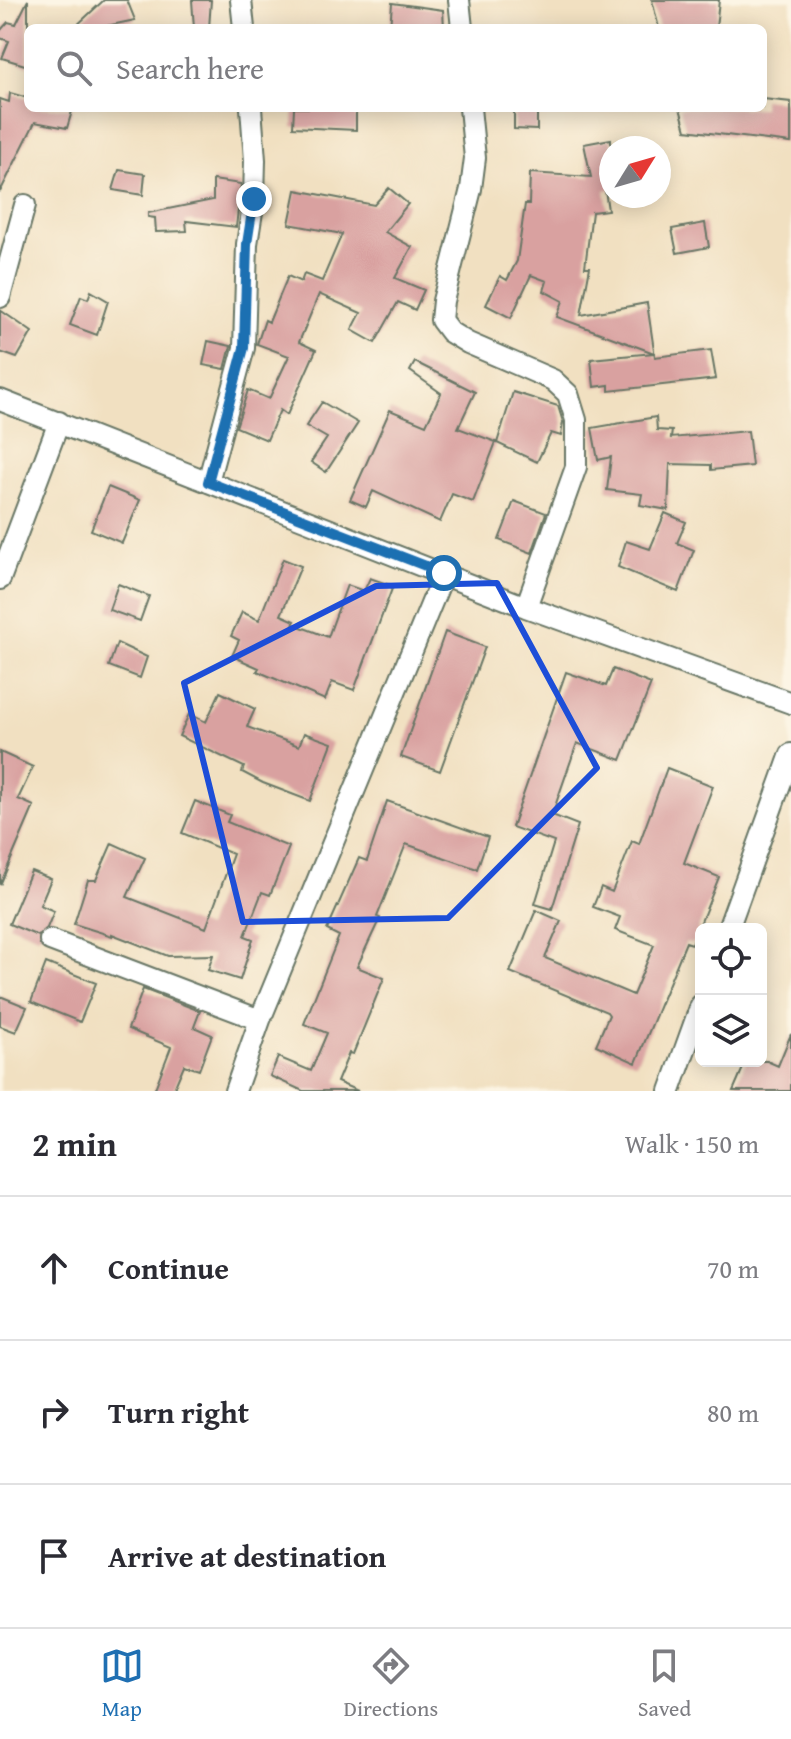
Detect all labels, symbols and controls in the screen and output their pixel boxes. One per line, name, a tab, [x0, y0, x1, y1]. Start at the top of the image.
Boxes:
search box	[24, 24, 767, 112]
icon: search	[52, 46, 96, 90]
text: Search here	[116, 46, 264, 90]
north arrow	[599, 136, 671, 208]
route end	[236, 181, 272, 217]
route start	[426, 555, 462, 591]
map controls	[695, 923, 767, 1067]
button: locate	[695, 923, 767, 995]
button: layers	[695, 995, 767, 1067]
text: 2 min	[32, 1119, 117, 1168]
text: Walk · 150 m	[625, 1124, 759, 1163]
icon: ahead	[32, 1246, 76, 1290]
text: Continue	[108, 1246, 229, 1290]
text: 70 m	[707, 1249, 759, 1288]
icon: right	[32, 1390, 76, 1434]
text: Turn right	[108, 1390, 249, 1434]
text: 80 m	[707, 1393, 759, 1432]
icon: arrive	[32, 1534, 76, 1578]
text: Arrive at destination	[108, 1534, 386, 1578]
tab: Map	[100, 1644, 144, 1724]
tab: Directions	[344, 1644, 438, 1724]
tab: Saved	[638, 1644, 691, 1724]

